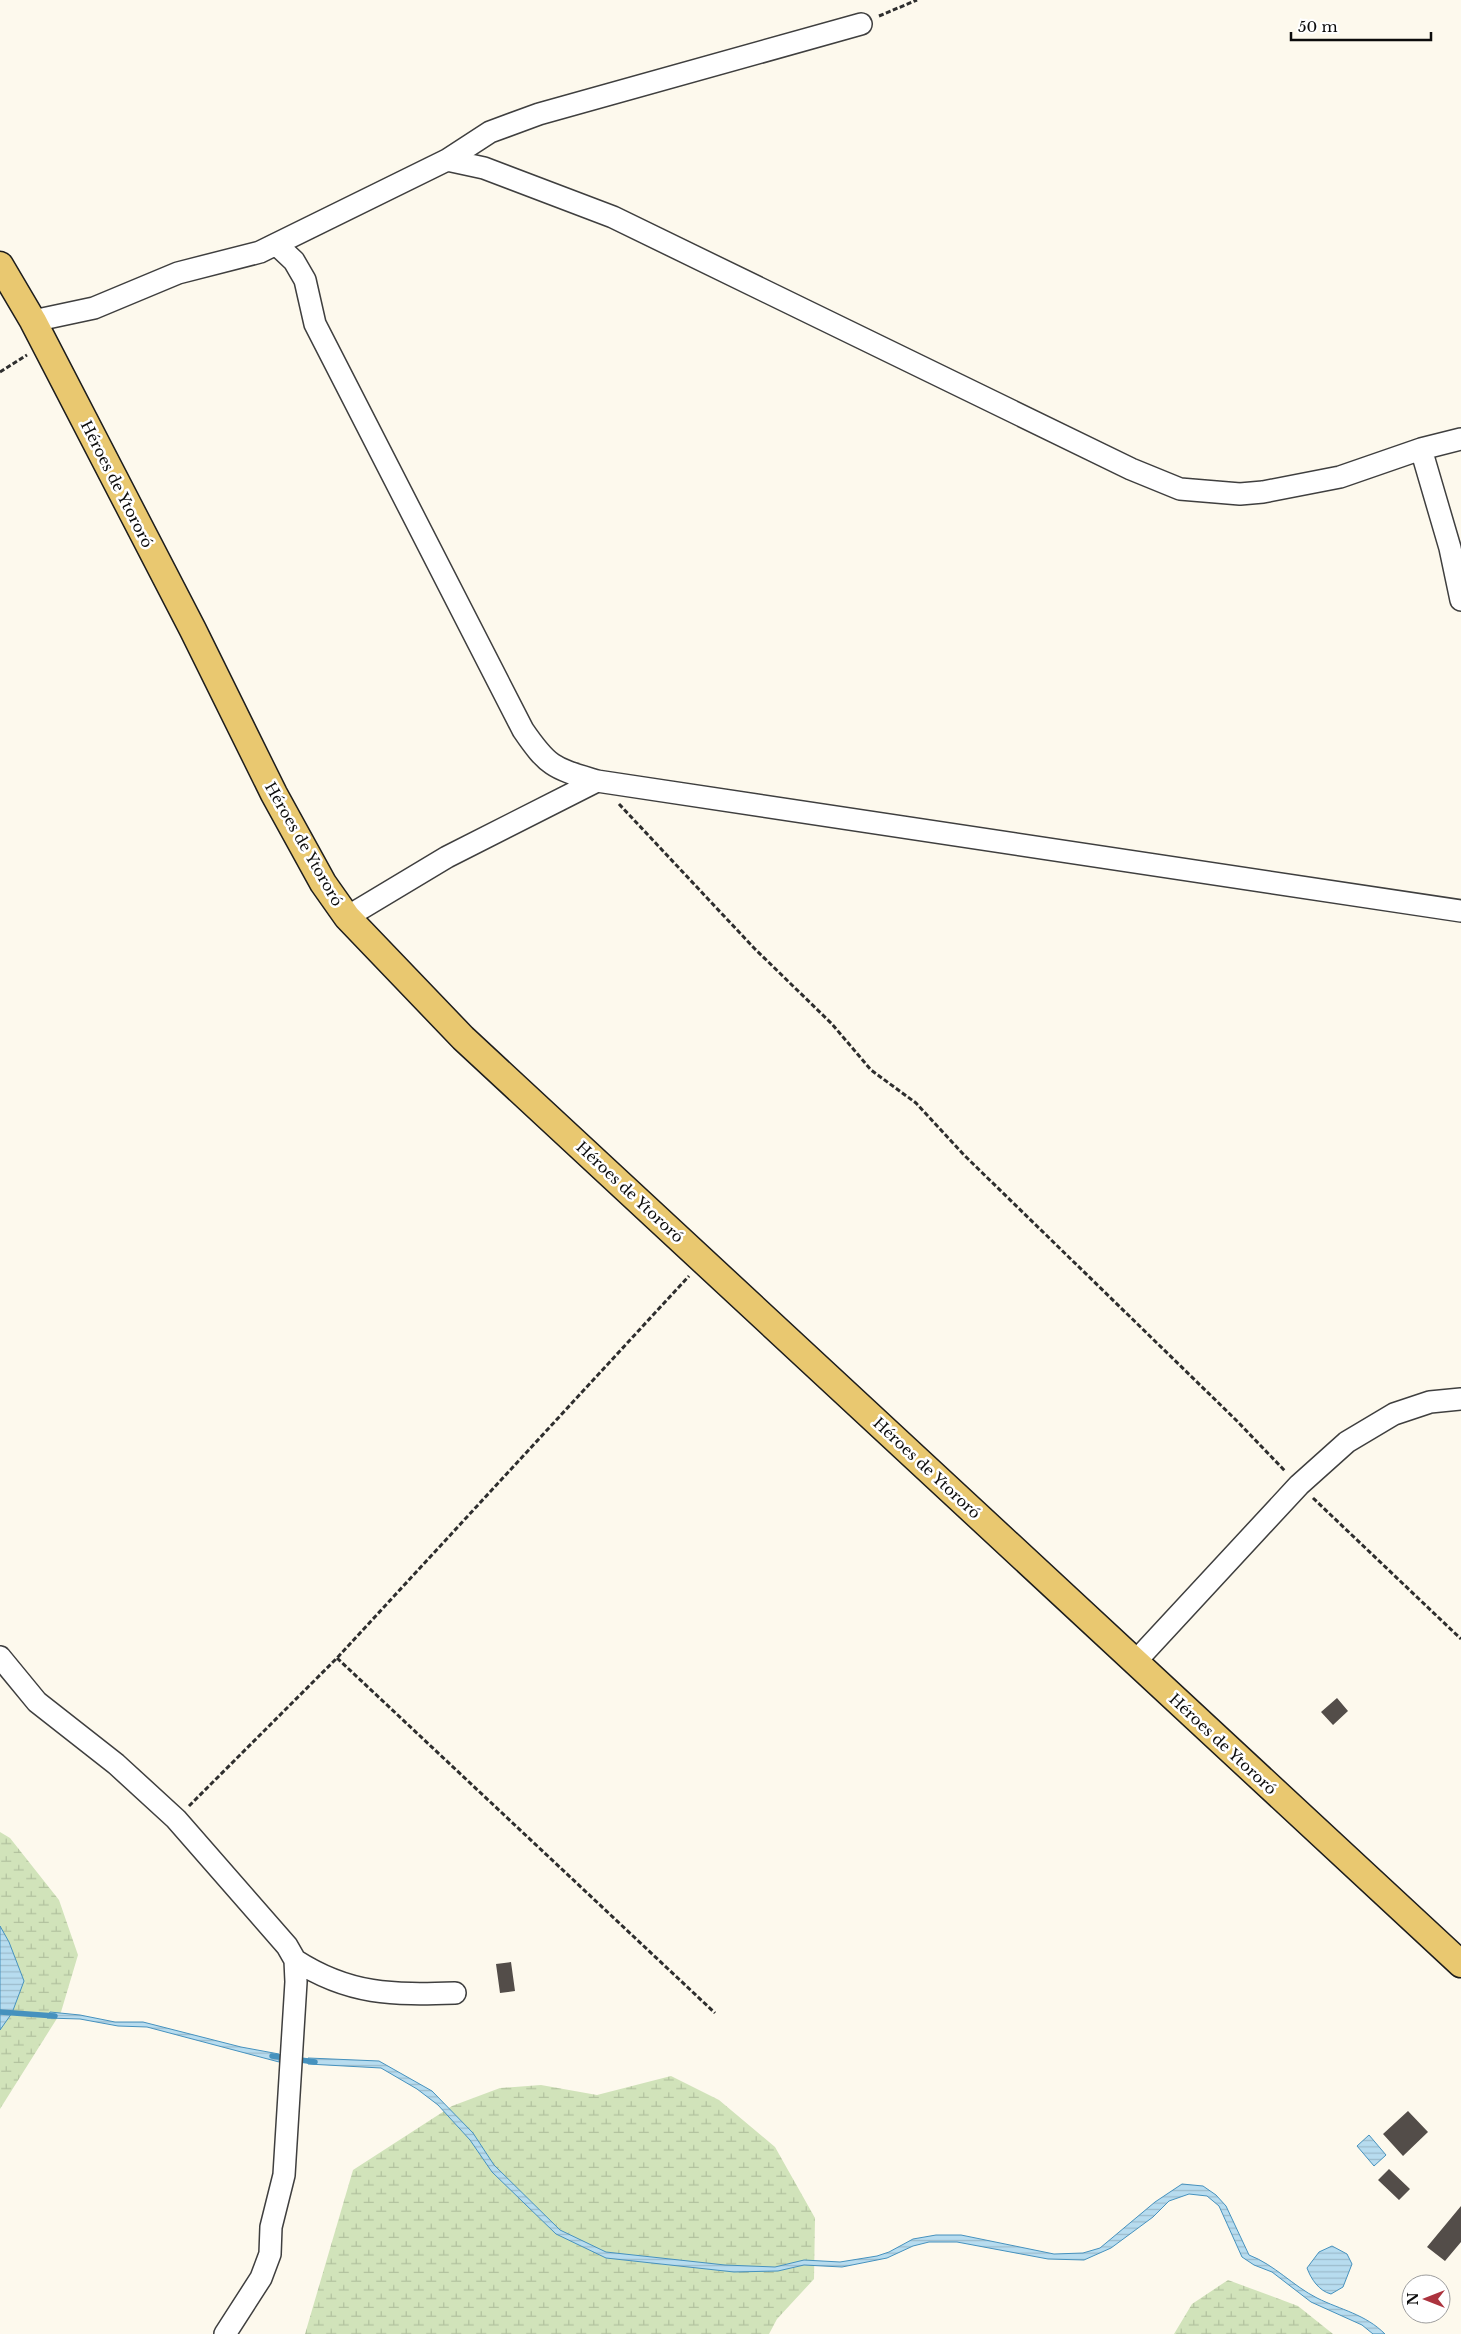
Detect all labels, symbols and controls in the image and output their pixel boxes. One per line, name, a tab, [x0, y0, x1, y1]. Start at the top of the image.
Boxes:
scale bar	[1291, 10, 1431, 42]
text: 50 m	[1298, 17, 1338, 36]
street label: Héroes de Ytororó	[77, 417, 157, 551]
street label: Héroes de Ytororó	[261, 779, 347, 910]
street label: Héroes de Ytororó	[572, 1137, 688, 1247]
street label: Héroes de Ytororó	[869, 1413, 985, 1523]
street label: Héroes de Ytororó	[1165, 1689, 1281, 1799]
north arrow	[1401, 2274, 1451, 2324]
text: N	[1404, 2292, 1422, 2306]

